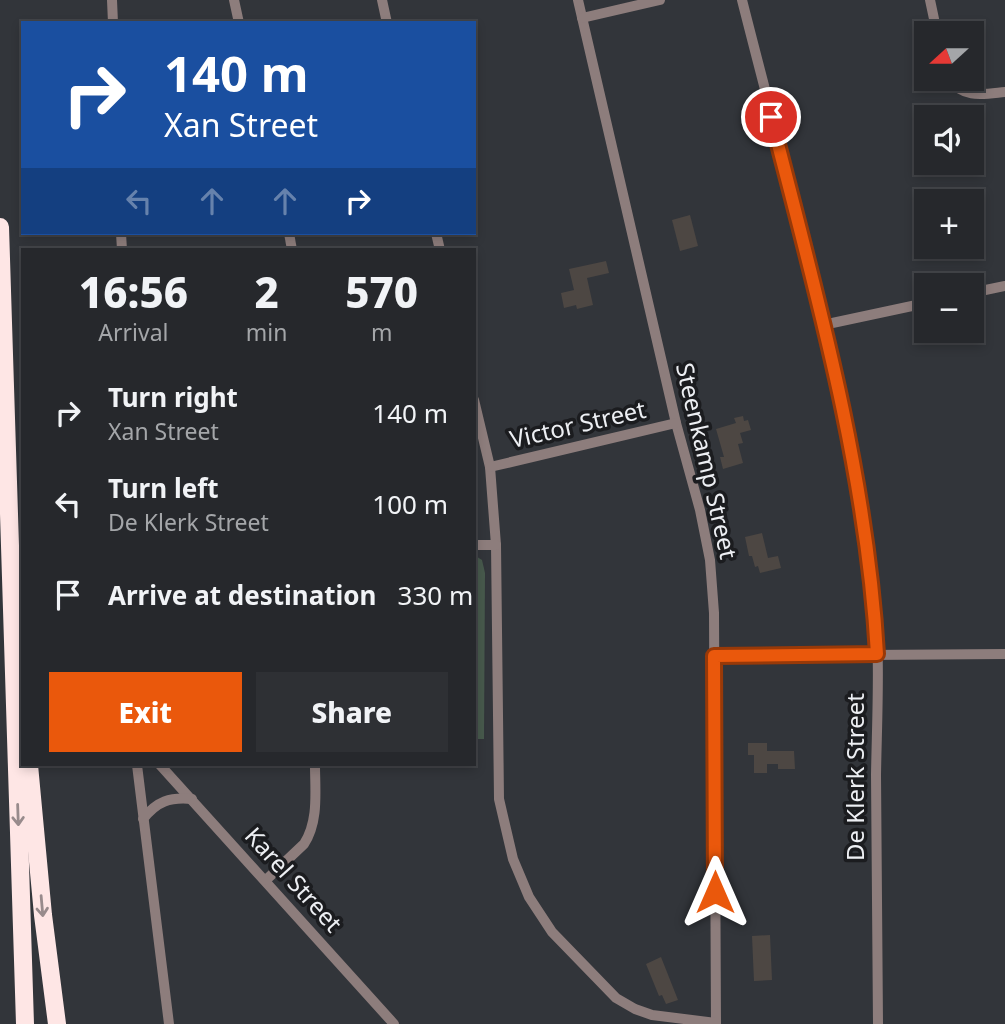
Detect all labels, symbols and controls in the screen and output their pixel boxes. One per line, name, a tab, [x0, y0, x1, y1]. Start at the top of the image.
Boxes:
north arrow	[914, 21, 984, 91]
map controls	[914, 21, 984, 343]
text: 140 m	[164, 40, 309, 106]
icon: right	[49, 49, 140, 140]
pin	[741, 87, 801, 147]
icon: arrive	[752, 98, 790, 136]
text: Xan Street	[164, 103, 318, 146]
button: sound	[914, 105, 984, 175]
icon: left	[120, 182, 158, 220]
icon: ahead	[193, 182, 231, 220]
icon: ahead	[266, 182, 304, 220]
icon: right	[339, 182, 377, 220]
button: +	[914, 189, 984, 259]
text: 16:56	[79, 263, 188, 320]
text: 2	[254, 263, 279, 320]
text: 570	[345, 263, 418, 320]
button: −	[914, 273, 984, 343]
text: Arrival	[98, 316, 168, 348]
text: min	[246, 316, 287, 348]
text: m	[371, 316, 392, 348]
street label: Steenkamp Street	[669, 359, 746, 562]
text: Turn right	[108, 379, 238, 415]
street label: Victor Street	[506, 392, 649, 455]
icon: right	[49, 394, 87, 432]
text: 140 m	[372, 395, 448, 431]
text: Xan Street	[108, 415, 219, 447]
text: Turn left	[108, 470, 219, 506]
icon: left	[49, 485, 87, 523]
text: 100 m	[372, 486, 448, 522]
text: De Klerk Street	[108, 506, 269, 538]
icon: arrive	[49, 576, 87, 614]
text: Arrive at destination	[108, 577, 377, 613]
text: 330 m	[398, 577, 473, 613]
button: Exit	[49, 672, 242, 752]
button: Share	[256, 672, 448, 752]
street label: De Klerk Street	[838, 693, 871, 861]
one-way arrow	[11, 803, 24, 826]
street label: Karel Street	[238, 819, 350, 939]
position arrow	[678, 855, 752, 929]
one-way arrow	[36, 894, 49, 917]

